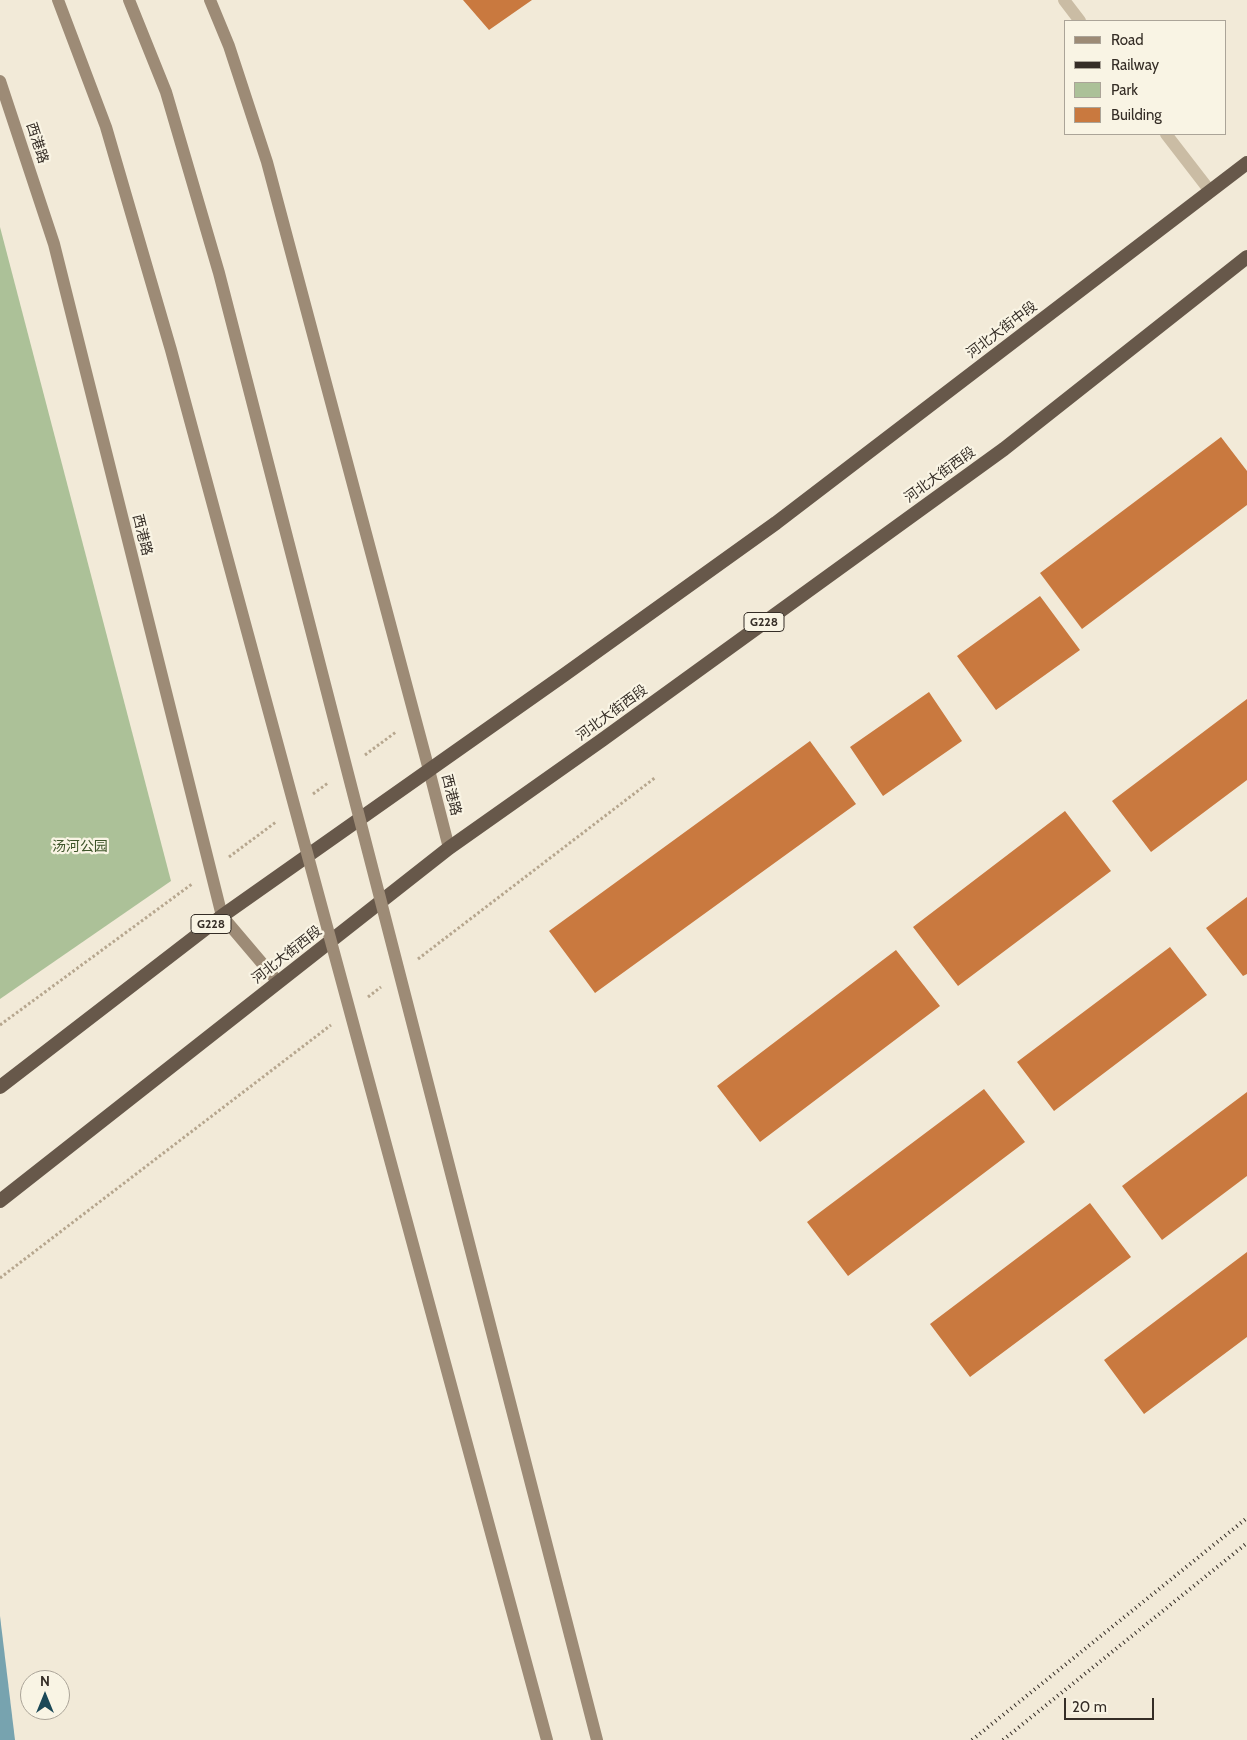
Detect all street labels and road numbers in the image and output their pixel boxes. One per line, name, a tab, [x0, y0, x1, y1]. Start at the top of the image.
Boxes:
street label: 西港路	[23, 120, 51, 166]
street label: 河北大街中段	[963, 298, 1041, 362]
street label: 河北大街西段	[901, 444, 979, 506]
street label: 西港路	[129, 513, 155, 557]
road number: G228	[744, 612, 784, 632]
street label: 河北大街西段	[573, 682, 651, 744]
street label: 西港路	[438, 773, 464, 817]
road number: G228	[191, 914, 231, 934]
street label: 河北大街西段	[249, 923, 325, 987]

